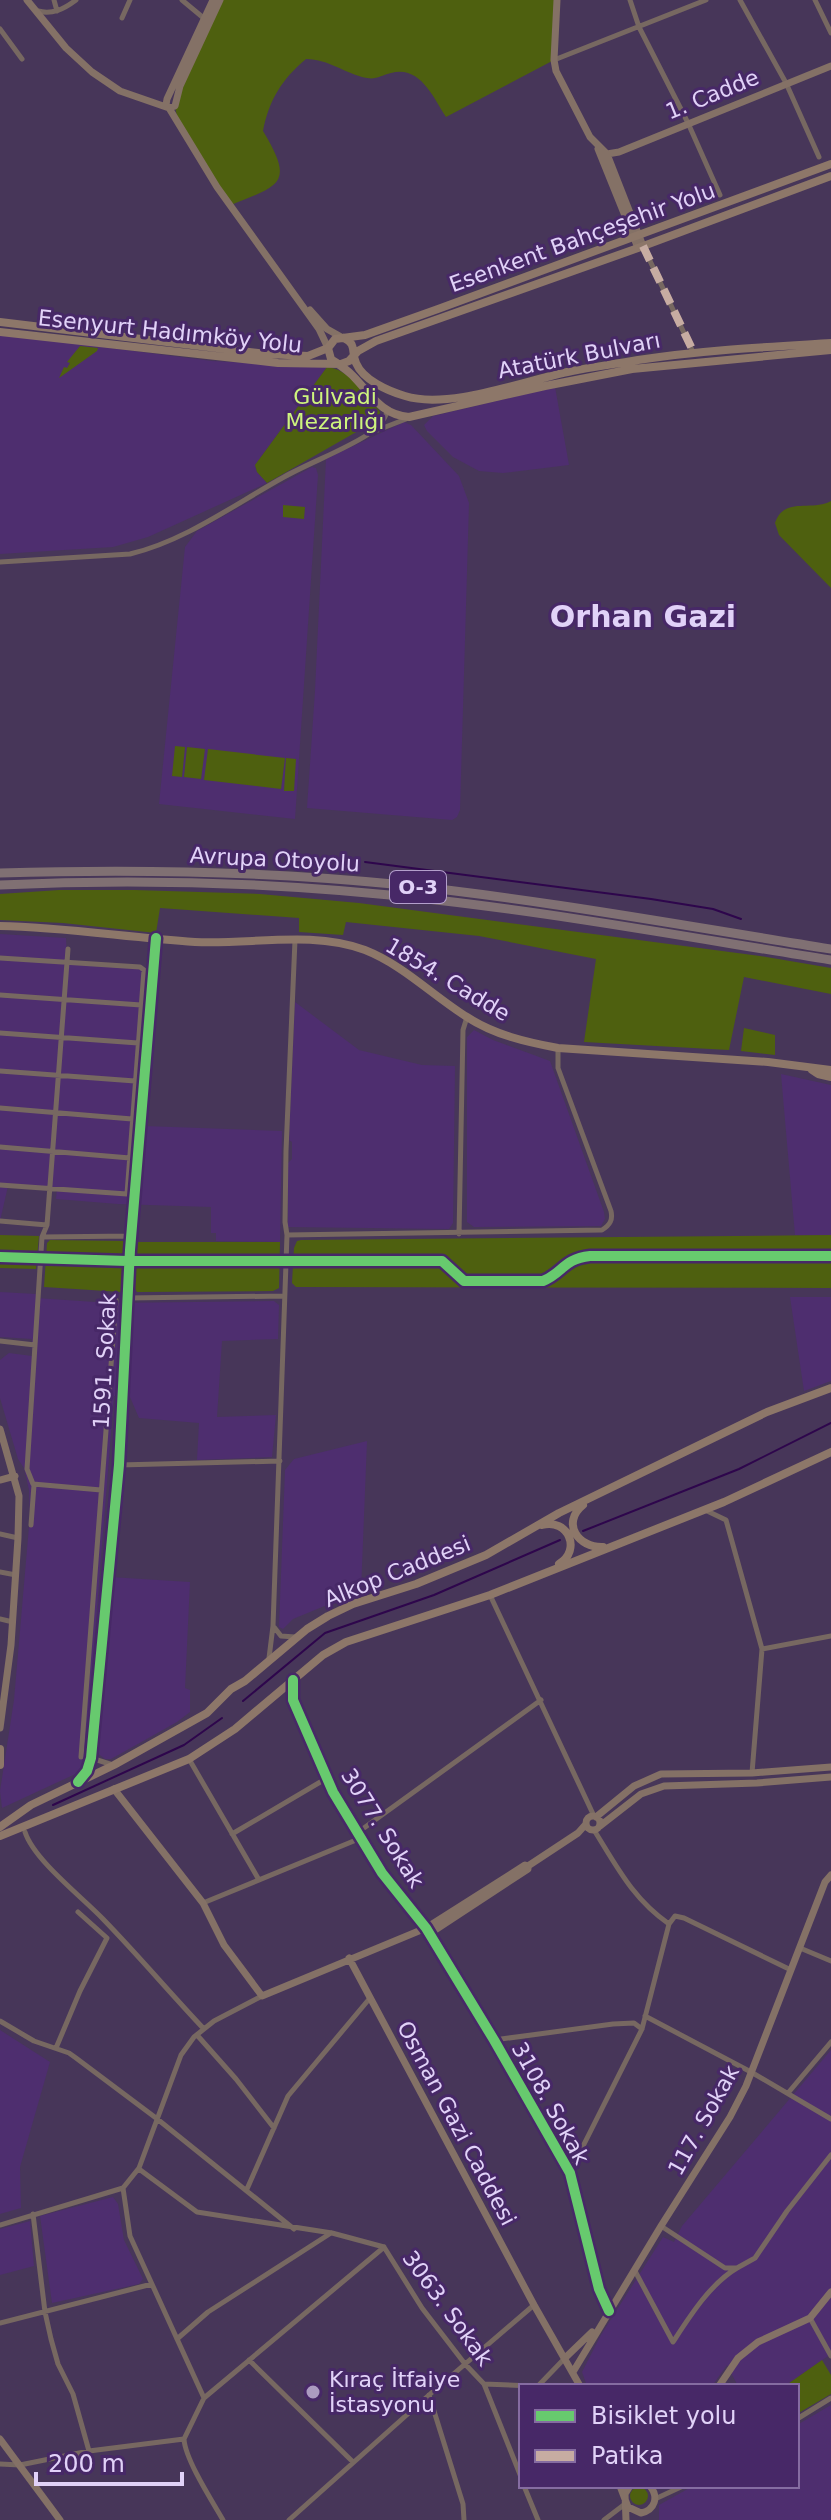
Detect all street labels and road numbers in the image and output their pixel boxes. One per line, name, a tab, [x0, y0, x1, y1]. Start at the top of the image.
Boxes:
street label: 1. Cadde	[662, 64, 762, 124]
street label: Esenkent Bahçeşehir Yolu	[446, 178, 719, 297]
street label: Esenyurt Hadımköy Yolu	[37, 305, 303, 358]
street label: Atatürk Bulvarı	[496, 327, 662, 383]
street label: Avrupa Otoyolu	[189, 843, 361, 876]
road number: O-3	[390, 871, 446, 903]
street label: 1854. Cadde	[381, 933, 514, 1026]
street label: 1591. Sokak	[88, 1292, 121, 1430]
street label: Alkop Caddesi	[320, 1531, 474, 1612]
street label: 3077. Sokak	[336, 1764, 429, 1893]
street label: Osman Gazi Caddesi	[392, 2017, 521, 2230]
street label: 3108. Sokak	[507, 2038, 595, 2169]
street label: 117. Sokak	[663, 2061, 744, 2180]
street label: 3063. Sokak	[398, 2246, 498, 2371]

